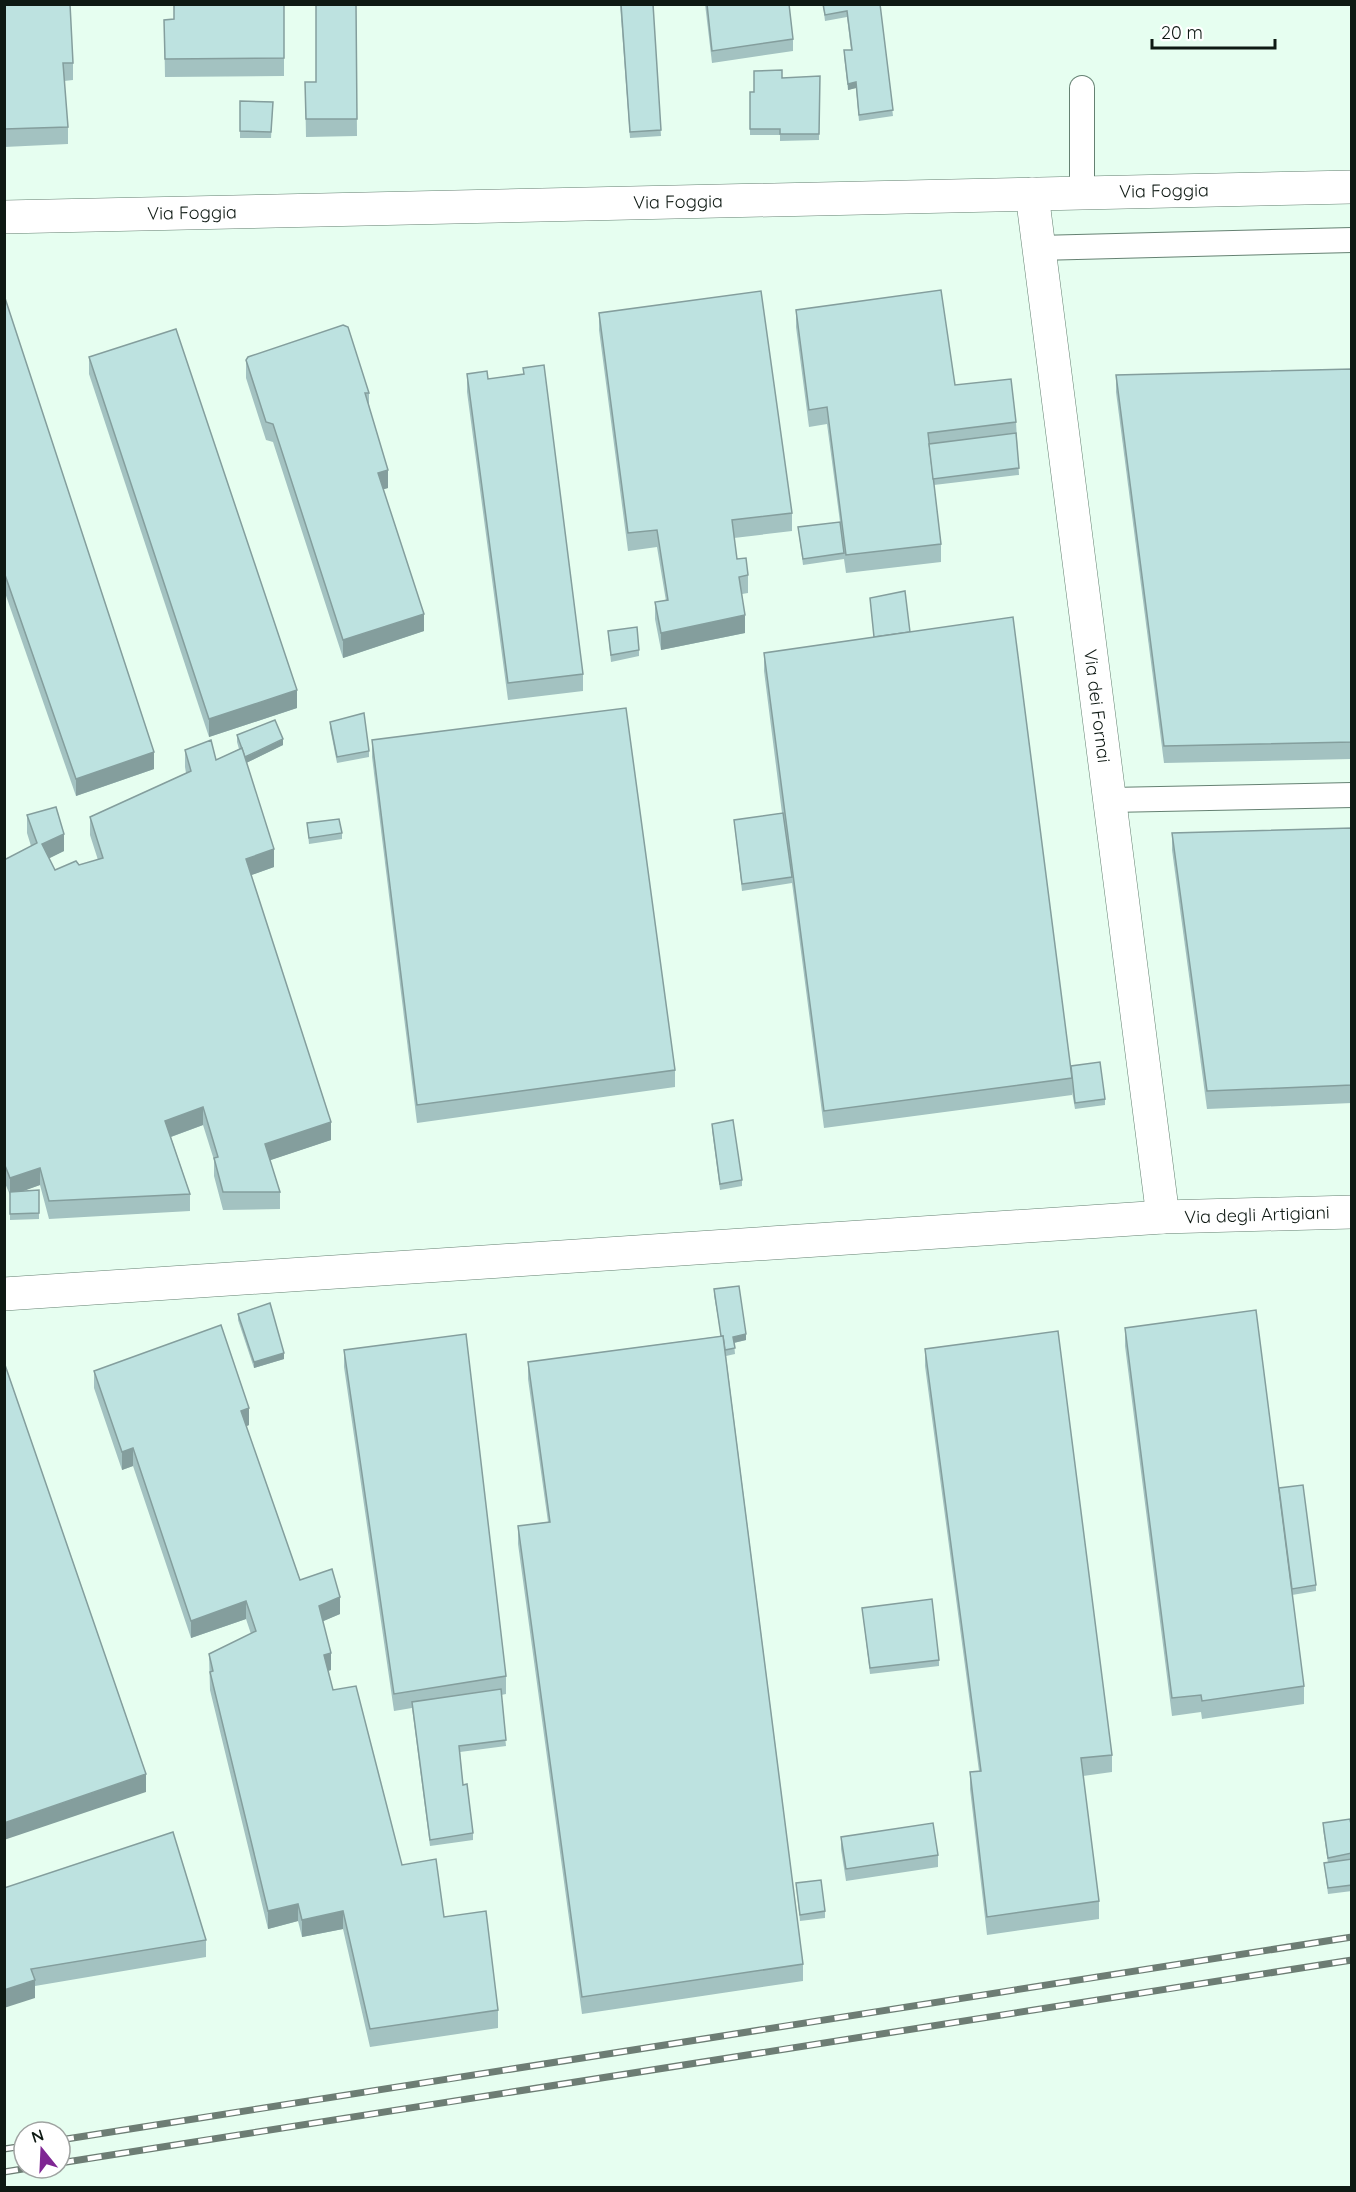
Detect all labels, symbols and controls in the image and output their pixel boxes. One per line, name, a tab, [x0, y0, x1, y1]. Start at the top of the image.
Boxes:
scale bar	[1152, 12, 1275, 50]
text: 20 m	[1161, 21, 1203, 44]
street label: Via Foggia	[1119, 178, 1209, 203]
street label: Via Foggia	[633, 189, 723, 214]
street label: Via Foggia	[147, 200, 237, 225]
street label: Via dei Fornai	[1079, 648, 1116, 764]
street label: Via degli Artigiani	[1184, 1200, 1330, 1229]
north arrow	[12, 2120, 72, 2180]
text: N	[29, 2124, 46, 2147]

